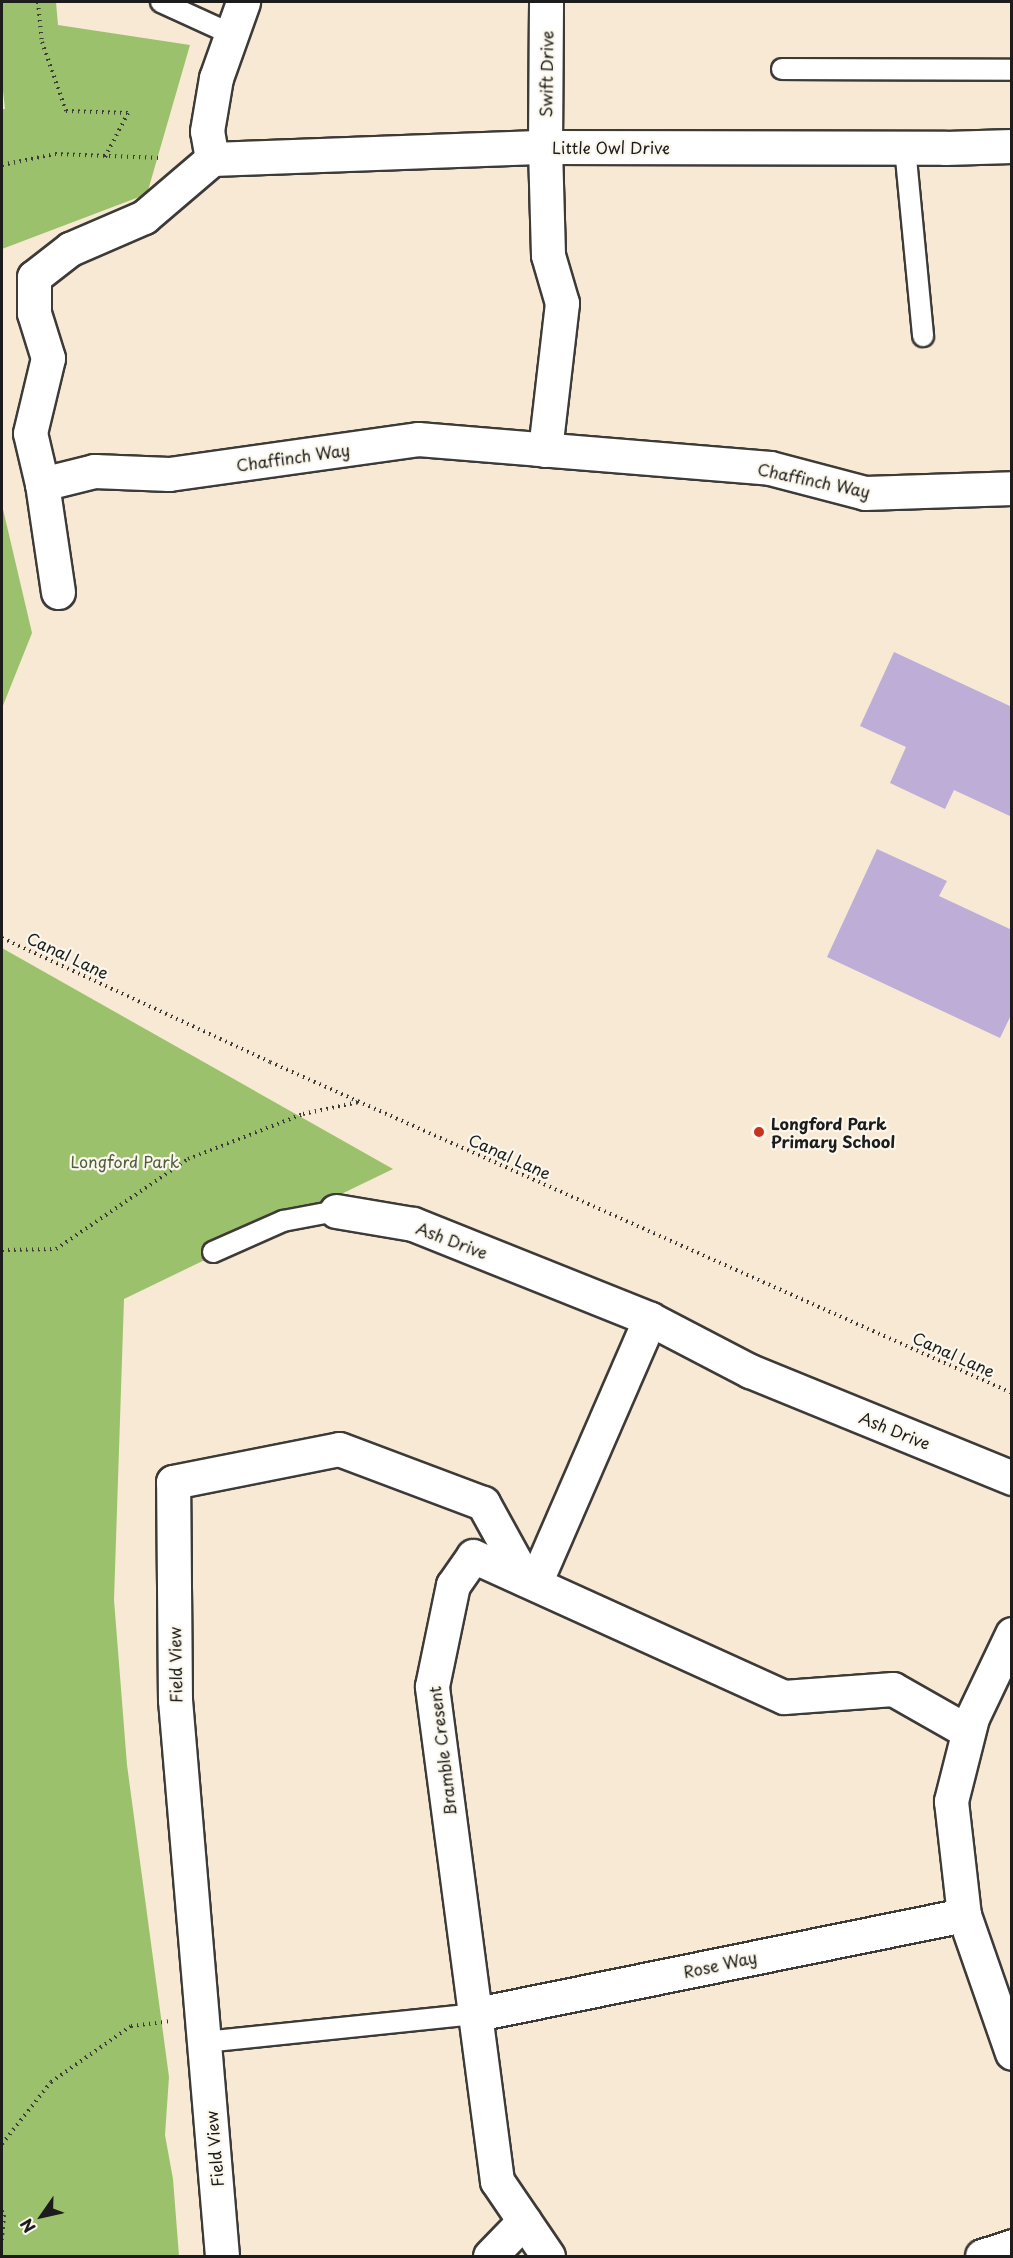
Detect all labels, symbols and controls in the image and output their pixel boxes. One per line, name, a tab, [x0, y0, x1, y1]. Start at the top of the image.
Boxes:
street label: Swift Drive	[536, 30, 556, 118]
street label: Little Owl Drive	[551, 137, 671, 157]
street label: Chaffinch Way	[234, 439, 352, 475]
street label: Chaffinch Way	[756, 459, 872, 501]
street label: Canal Lane	[24, 928, 112, 982]
place label: Longford Park Primary School	[771, 1113, 895, 1151]
marker: Longford Park Primary School	[752, 1125, 766, 1139]
street label: Canal Lane	[466, 1129, 554, 1183]
park label: Longford Park	[70, 1151, 180, 1171]
street label: Ash Drive	[413, 1218, 491, 1262]
street label: Canal Lane	[910, 1327, 998, 1381]
street label: Ash Drive	[856, 1407, 934, 1453]
street label: Field View	[165, 1626, 185, 1704]
street label: Bramble Cresent	[424, 1685, 460, 1817]
street label: Rose Way	[682, 1947, 758, 1981]
street label: Field View	[201, 2110, 227, 2188]
north arrow	[12, 2186, 72, 2246]
text: N	[14, 2214, 41, 2238]

